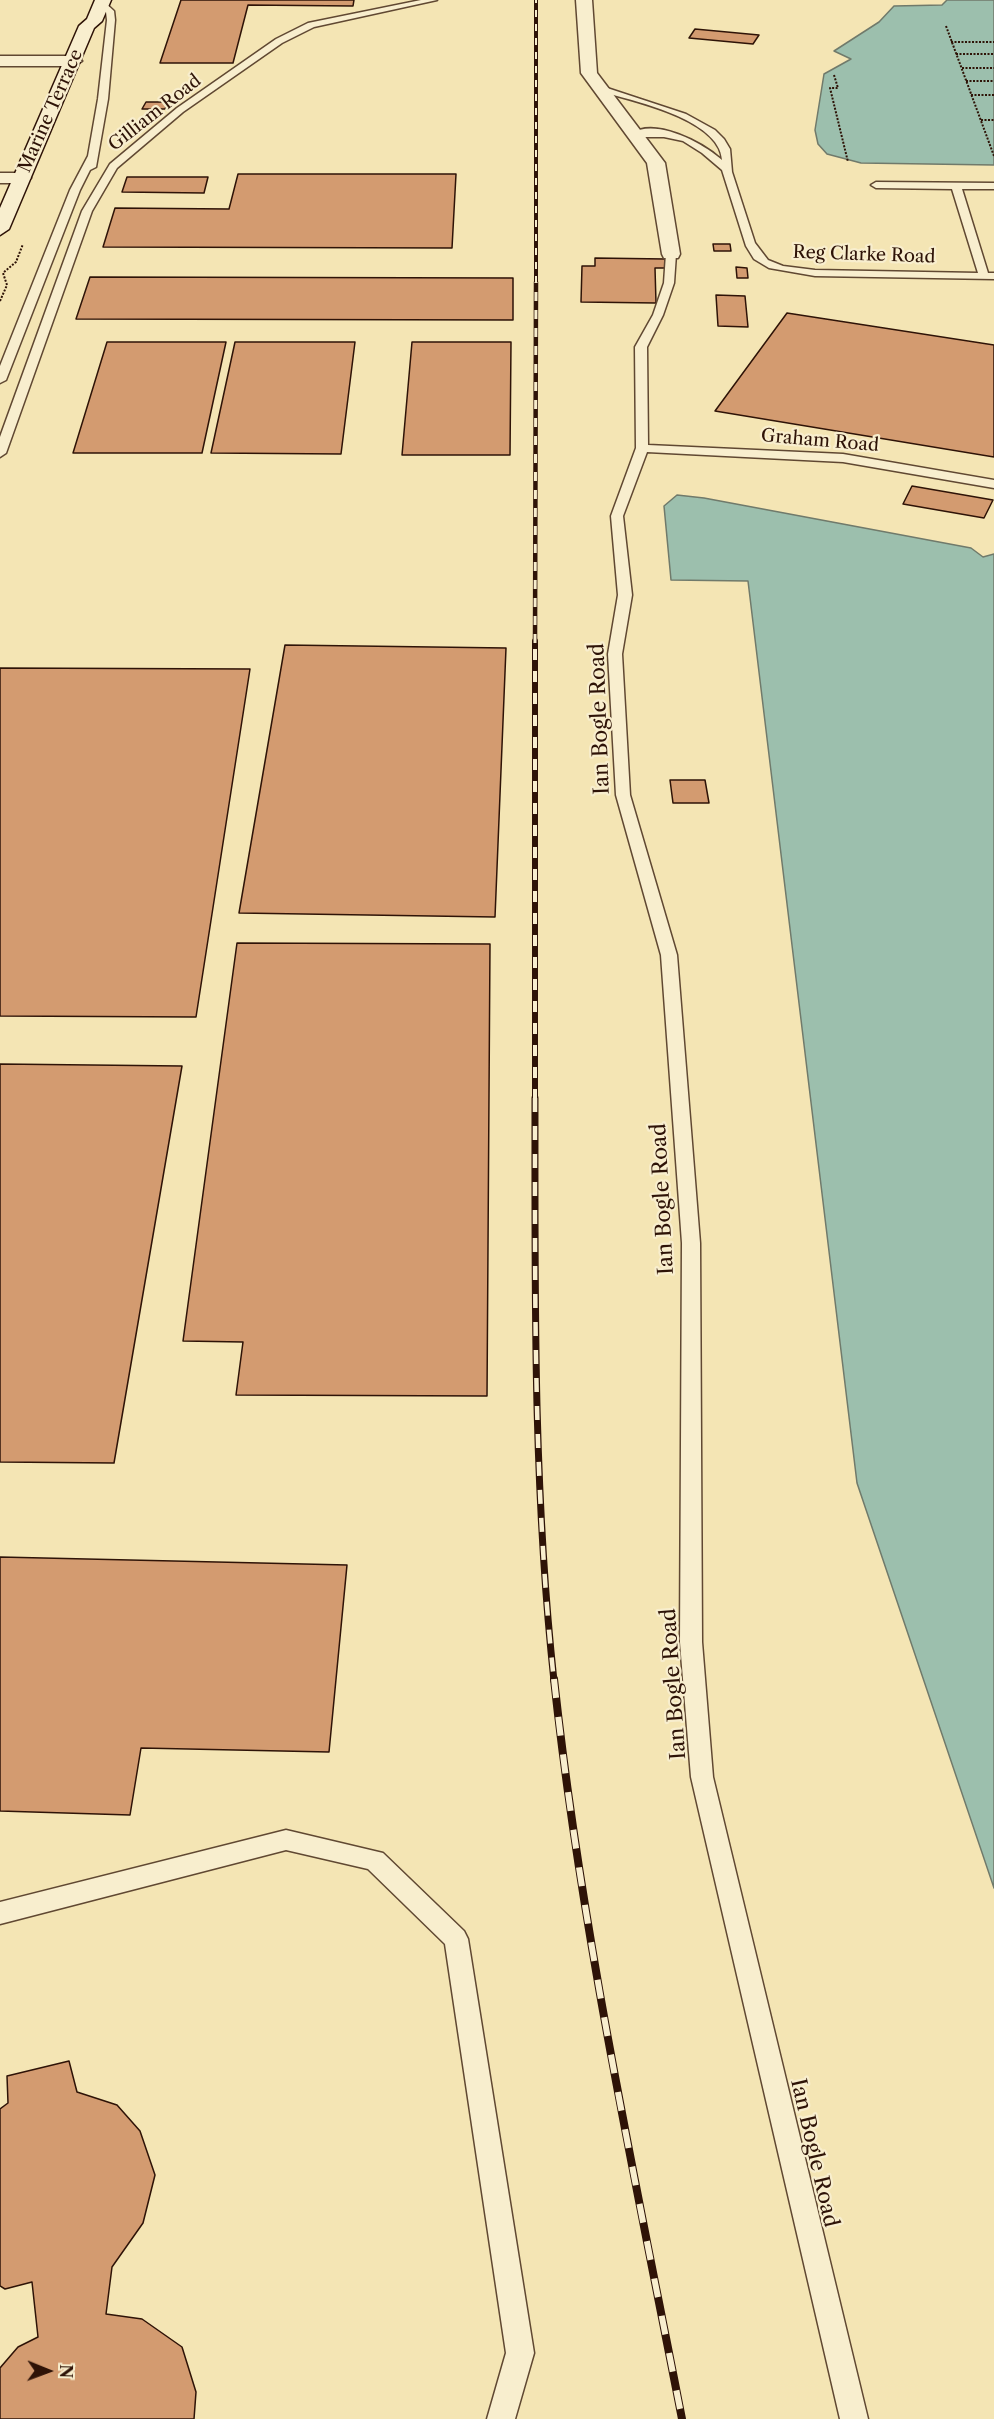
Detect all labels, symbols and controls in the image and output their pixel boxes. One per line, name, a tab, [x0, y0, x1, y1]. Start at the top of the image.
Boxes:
street label: Marine Terrace	[14, 46, 88, 176]
street label: Gilliam Road	[104, 70, 206, 156]
street label: Reg Clarke Road	[792, 242, 936, 268]
street label: Graham Road	[760, 425, 880, 457]
street label: Ian Bogle Road	[585, 643, 615, 795]
street label: Ian Bogle Road	[646, 1123, 680, 1275]
street label: Ian Bogle Road	[656, 1607, 692, 1761]
street label: Ian Bogle Road	[785, 2076, 843, 2230]
north arrow	[18, 2341, 78, 2401]
text: N	[56, 2364, 76, 2378]

